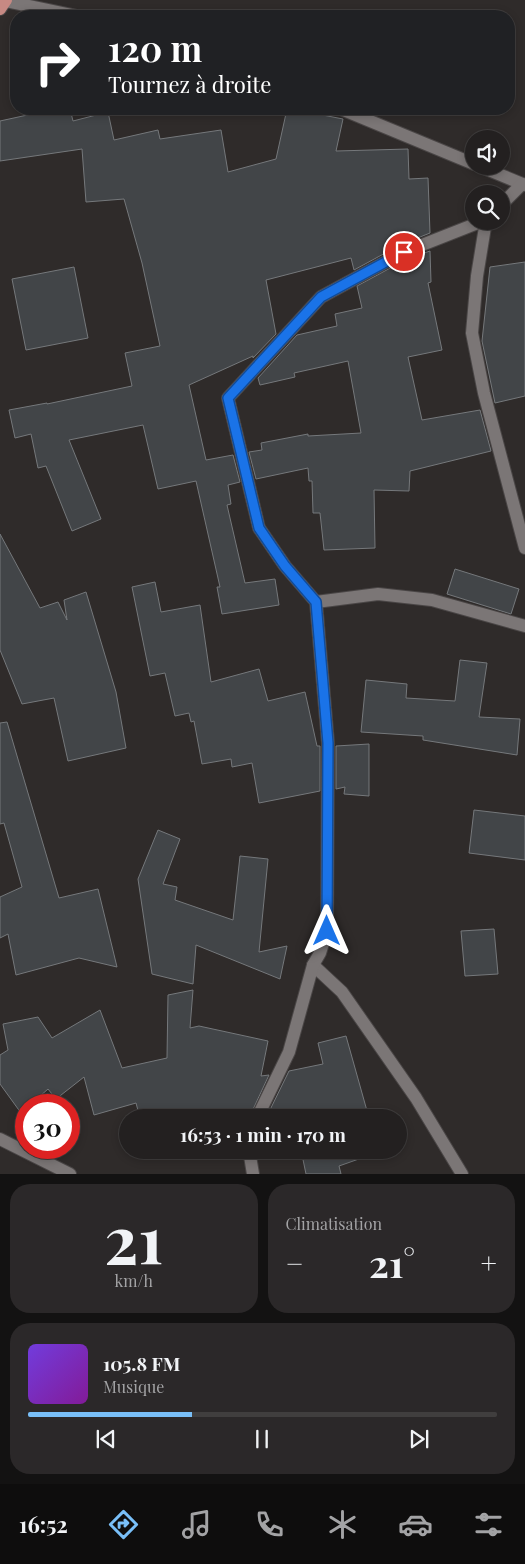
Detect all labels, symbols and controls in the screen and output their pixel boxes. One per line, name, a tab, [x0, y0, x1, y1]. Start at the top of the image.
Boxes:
text: 120 m	[108, 24, 202, 71]
icon: right	[25, 30, 90, 95]
text: Tournez à droite	[108, 69, 271, 99]
map controls	[465, 130, 510, 230]
button: sound	[465, 130, 510, 175]
button: search	[465, 185, 510, 230]
pin	[383, 231, 425, 273]
icon: arrive	[390, 238, 418, 266]
position arrow	[300, 904, 352, 956]
speed limit sign: 30	[15, 1094, 80, 1159]
text: 16:53 · 1 min · 170 m	[180, 1121, 346, 1147]
text: 21	[104, 1194, 163, 1280]
text: Climatisation	[286, 1213, 382, 1234]
text: 21°	[369, 1237, 415, 1288]
text: −	[286, 1244, 304, 1281]
text: +	[481, 1244, 497, 1281]
text: km/h	[115, 1270, 153, 1291]
text: 105.8 FM	[103, 1350, 180, 1376]
text: Musique	[103, 1376, 164, 1397]
icon: previous	[92, 1425, 120, 1453]
icon: pause	[248, 1425, 276, 1453]
icon: next	[405, 1425, 433, 1453]
icon: directions	[106, 1507, 141, 1542]
icon: music	[179, 1507, 214, 1542]
icon: phone	[252, 1507, 287, 1542]
icon: climate	[325, 1507, 360, 1542]
icon: car	[398, 1507, 433, 1542]
icon: filters	[471, 1507, 506, 1542]
text: 16:52	[19, 1509, 68, 1539]

